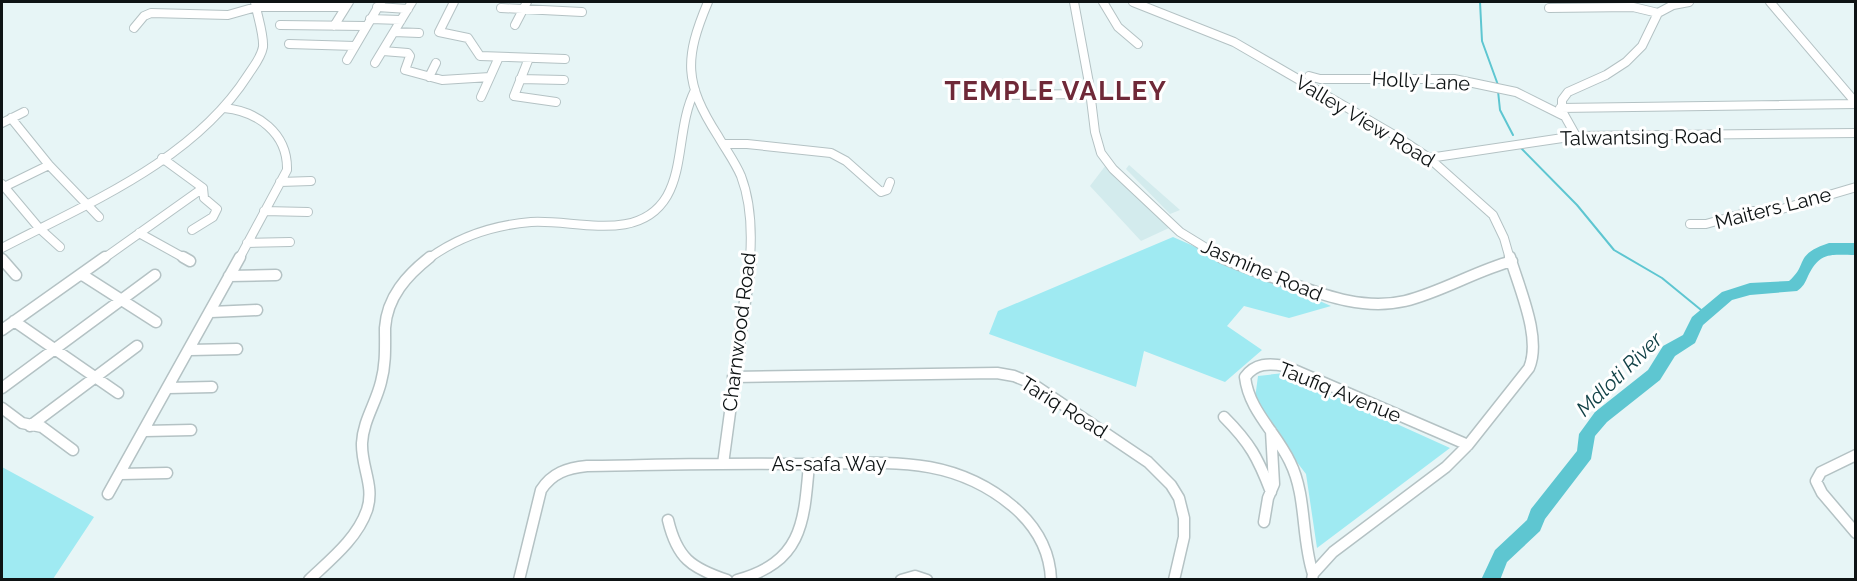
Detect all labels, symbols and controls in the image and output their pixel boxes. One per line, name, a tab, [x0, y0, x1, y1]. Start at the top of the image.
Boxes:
street label: Holly Lane	[1371, 66, 1471, 96]
street label: Valley View Road	[1291, 70, 1439, 172]
district label: TEMPLE VALLEY	[945, 76, 1167, 106]
street label: Talwantsing Road	[1560, 124, 1722, 150]
street label: Maiters Lane	[1713, 182, 1834, 234]
street label: Jasmine Road	[1198, 234, 1326, 306]
street label: Charnwood Road	[717, 251, 761, 413]
water label: Mdloti River	[1571, 326, 1668, 421]
street label: Taufiq Avenue	[1275, 357, 1405, 428]
street label: Tariq Road	[1016, 371, 1112, 443]
street label: As-safa Way	[771, 452, 887, 476]

